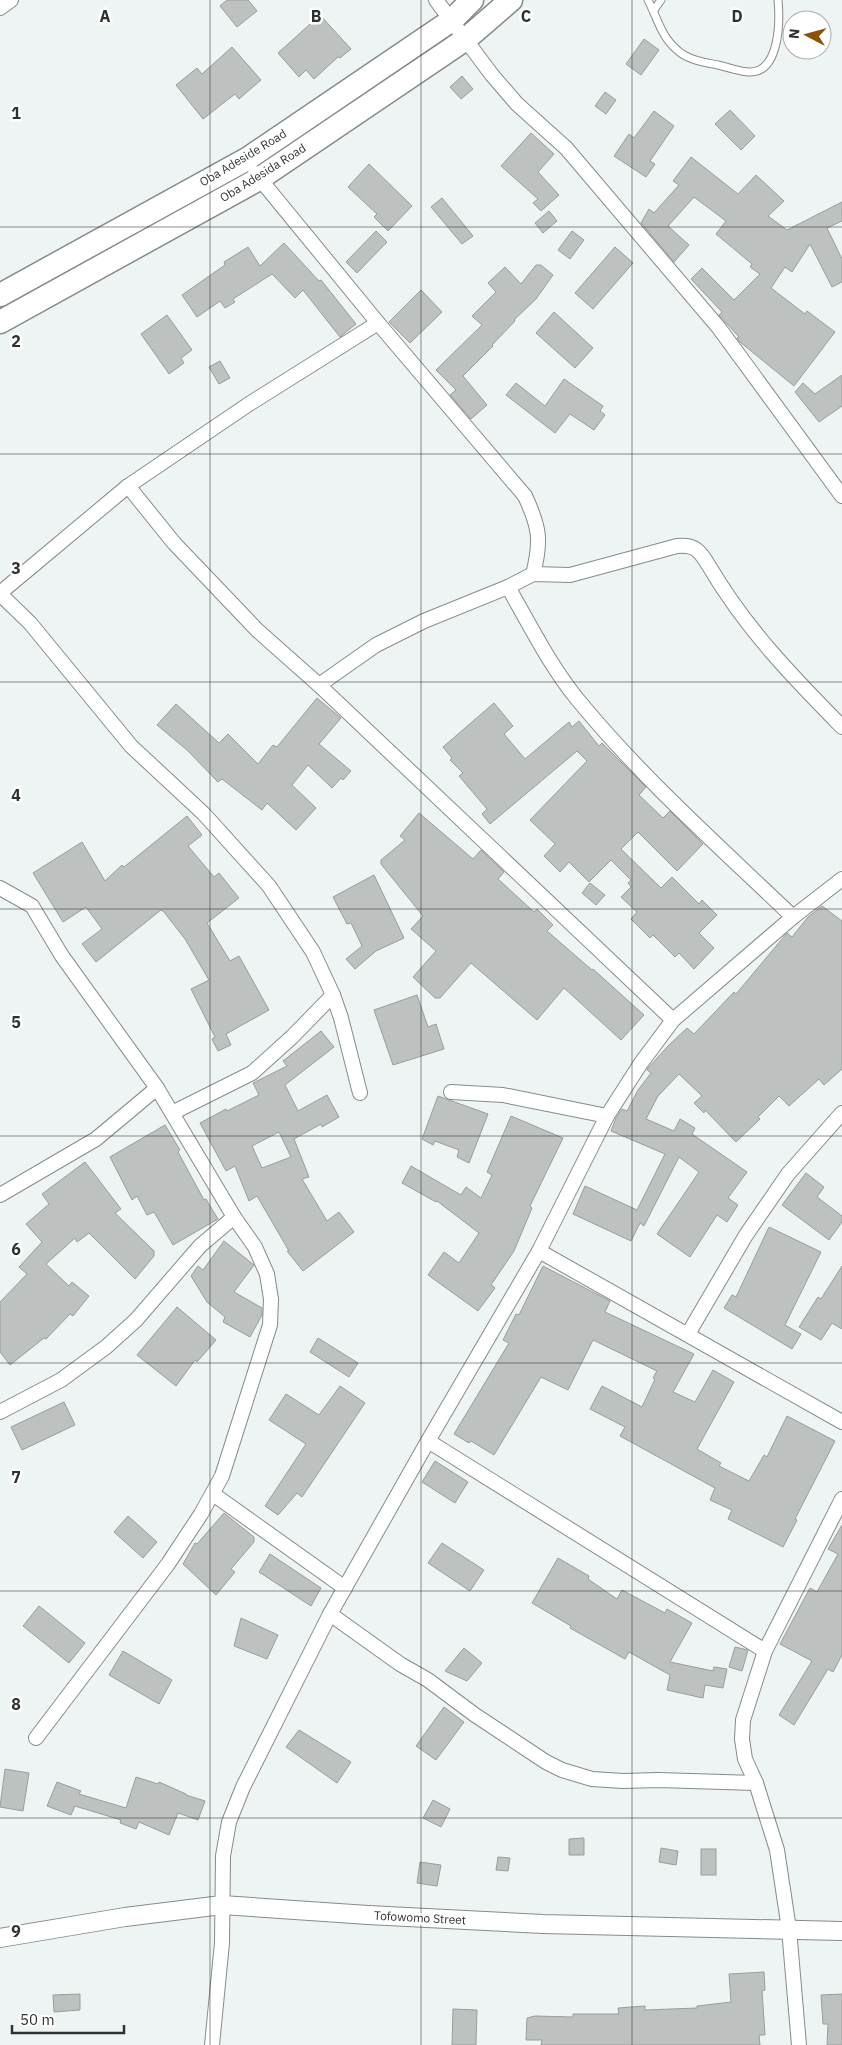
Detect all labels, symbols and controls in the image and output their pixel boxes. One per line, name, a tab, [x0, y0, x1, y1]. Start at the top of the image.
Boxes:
text: A	[100, 6, 111, 26]
text: B	[311, 6, 322, 26]
text: C	[521, 6, 531, 26]
text: D	[731, 6, 743, 26]
north arrow	[782, 10, 832, 60]
text: N	[785, 28, 804, 40]
text: 1	[11, 103, 21, 123]
street label: Oba Adeside Road	[197, 126, 289, 189]
street label: Oba Adesida Road	[217, 140, 309, 205]
text: 2	[11, 331, 21, 351]
text: 3	[11, 558, 21, 578]
text: 4	[11, 785, 21, 805]
text: 5	[11, 1012, 21, 1032]
text: 6	[11, 1239, 21, 1259]
text: 7	[11, 1467, 21, 1487]
text: 8	[11, 1694, 21, 1714]
street label: Tofowomo Street	[374, 1908, 466, 1927]
text: 9	[11, 1921, 21, 1941]
scale bar	[12, 2002, 125, 2034]
text: 50 m	[20, 2010, 55, 2029]

